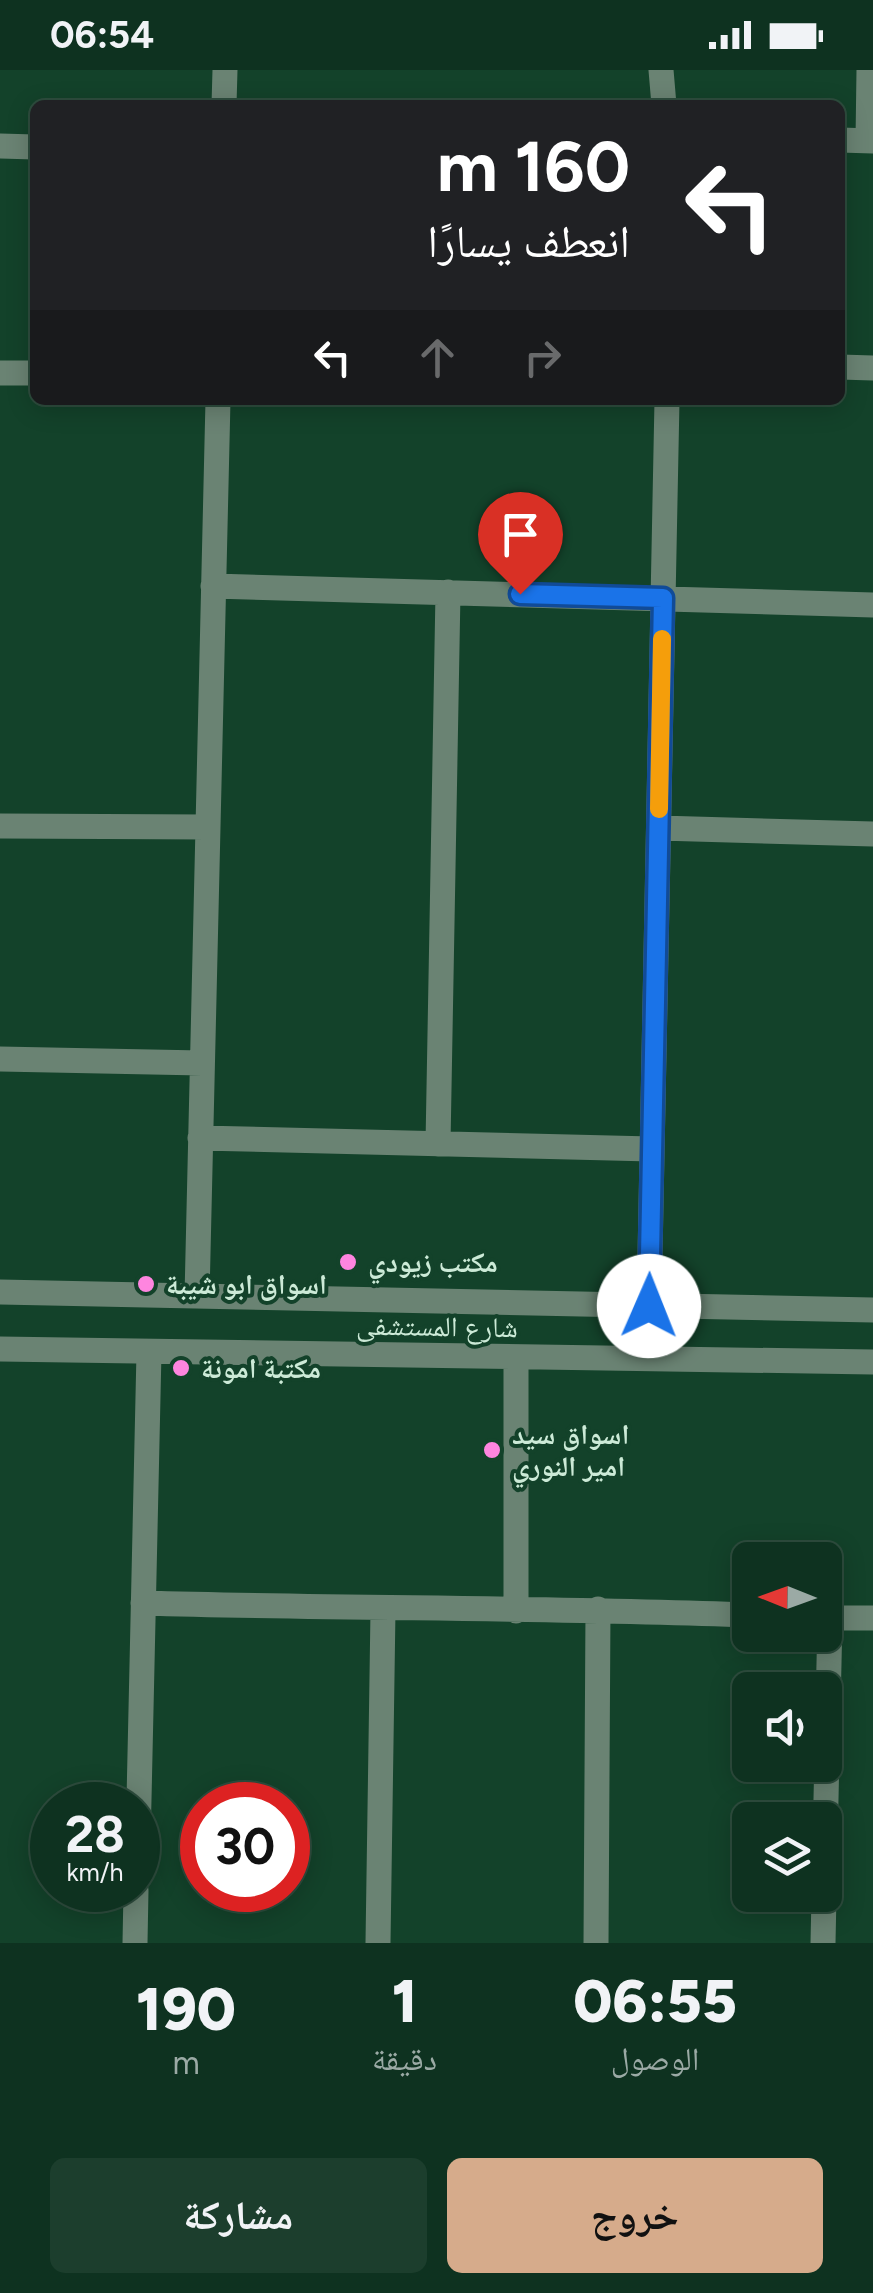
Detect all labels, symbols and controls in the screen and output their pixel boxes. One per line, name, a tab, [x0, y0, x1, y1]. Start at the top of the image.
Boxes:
text: 06:54	[50, 12, 154, 58]
text: 160 m	[437, 124, 630, 209]
icon: left	[665, 140, 795, 270]
text: انعطف يسارًا	[427, 214, 630, 268]
icon: left	[305, 330, 360, 385]
icon: ahead	[410, 330, 465, 385]
icon: right	[515, 330, 570, 385]
pin	[478, 492, 563, 595]
icon: arrive	[493, 507, 548, 562]
place label: مكتب زيودي	[368, 1245, 498, 1285]
marker: مكتب زيودي	[337, 1251, 359, 1273]
position arrow	[597, 1254, 701, 1358]
place label: اسواق ابو شيبة	[166, 1267, 327, 1301]
marker: اسواق ابو شيبة	[135, 1273, 157, 1295]
street label: شارع المستشفى	[356, 1308, 518, 1345]
place label: مكتبة امونة	[201, 1351, 321, 1385]
marker: مكتبة امونة	[170, 1357, 192, 1379]
place label: اسواق سيد امير النوري	[512, 1417, 629, 1489]
marker: اسواق سيد امير النوري	[481, 1439, 503, 1461]
north arrow	[732, 1542, 842, 1652]
map controls	[732, 1542, 842, 1912]
button: sound	[732, 1672, 842, 1782]
speed limit sign: 30	[180, 1782, 310, 1912]
button: layers	[732, 1802, 842, 1912]
text: 28	[65, 1804, 125, 1865]
text: km/h	[66, 1857, 124, 1887]
text: 1	[392, 1965, 417, 2037]
text: 06:55	[573, 1965, 737, 2037]
text: 190	[136, 1973, 236, 2045]
text: دقيقة	[372, 2040, 437, 2078]
text: الوصول	[611, 2040, 699, 2078]
text: m	[172, 2044, 200, 2082]
button: مشاركة	[50, 2158, 427, 2273]
button: خروج	[447, 2158, 823, 2273]

